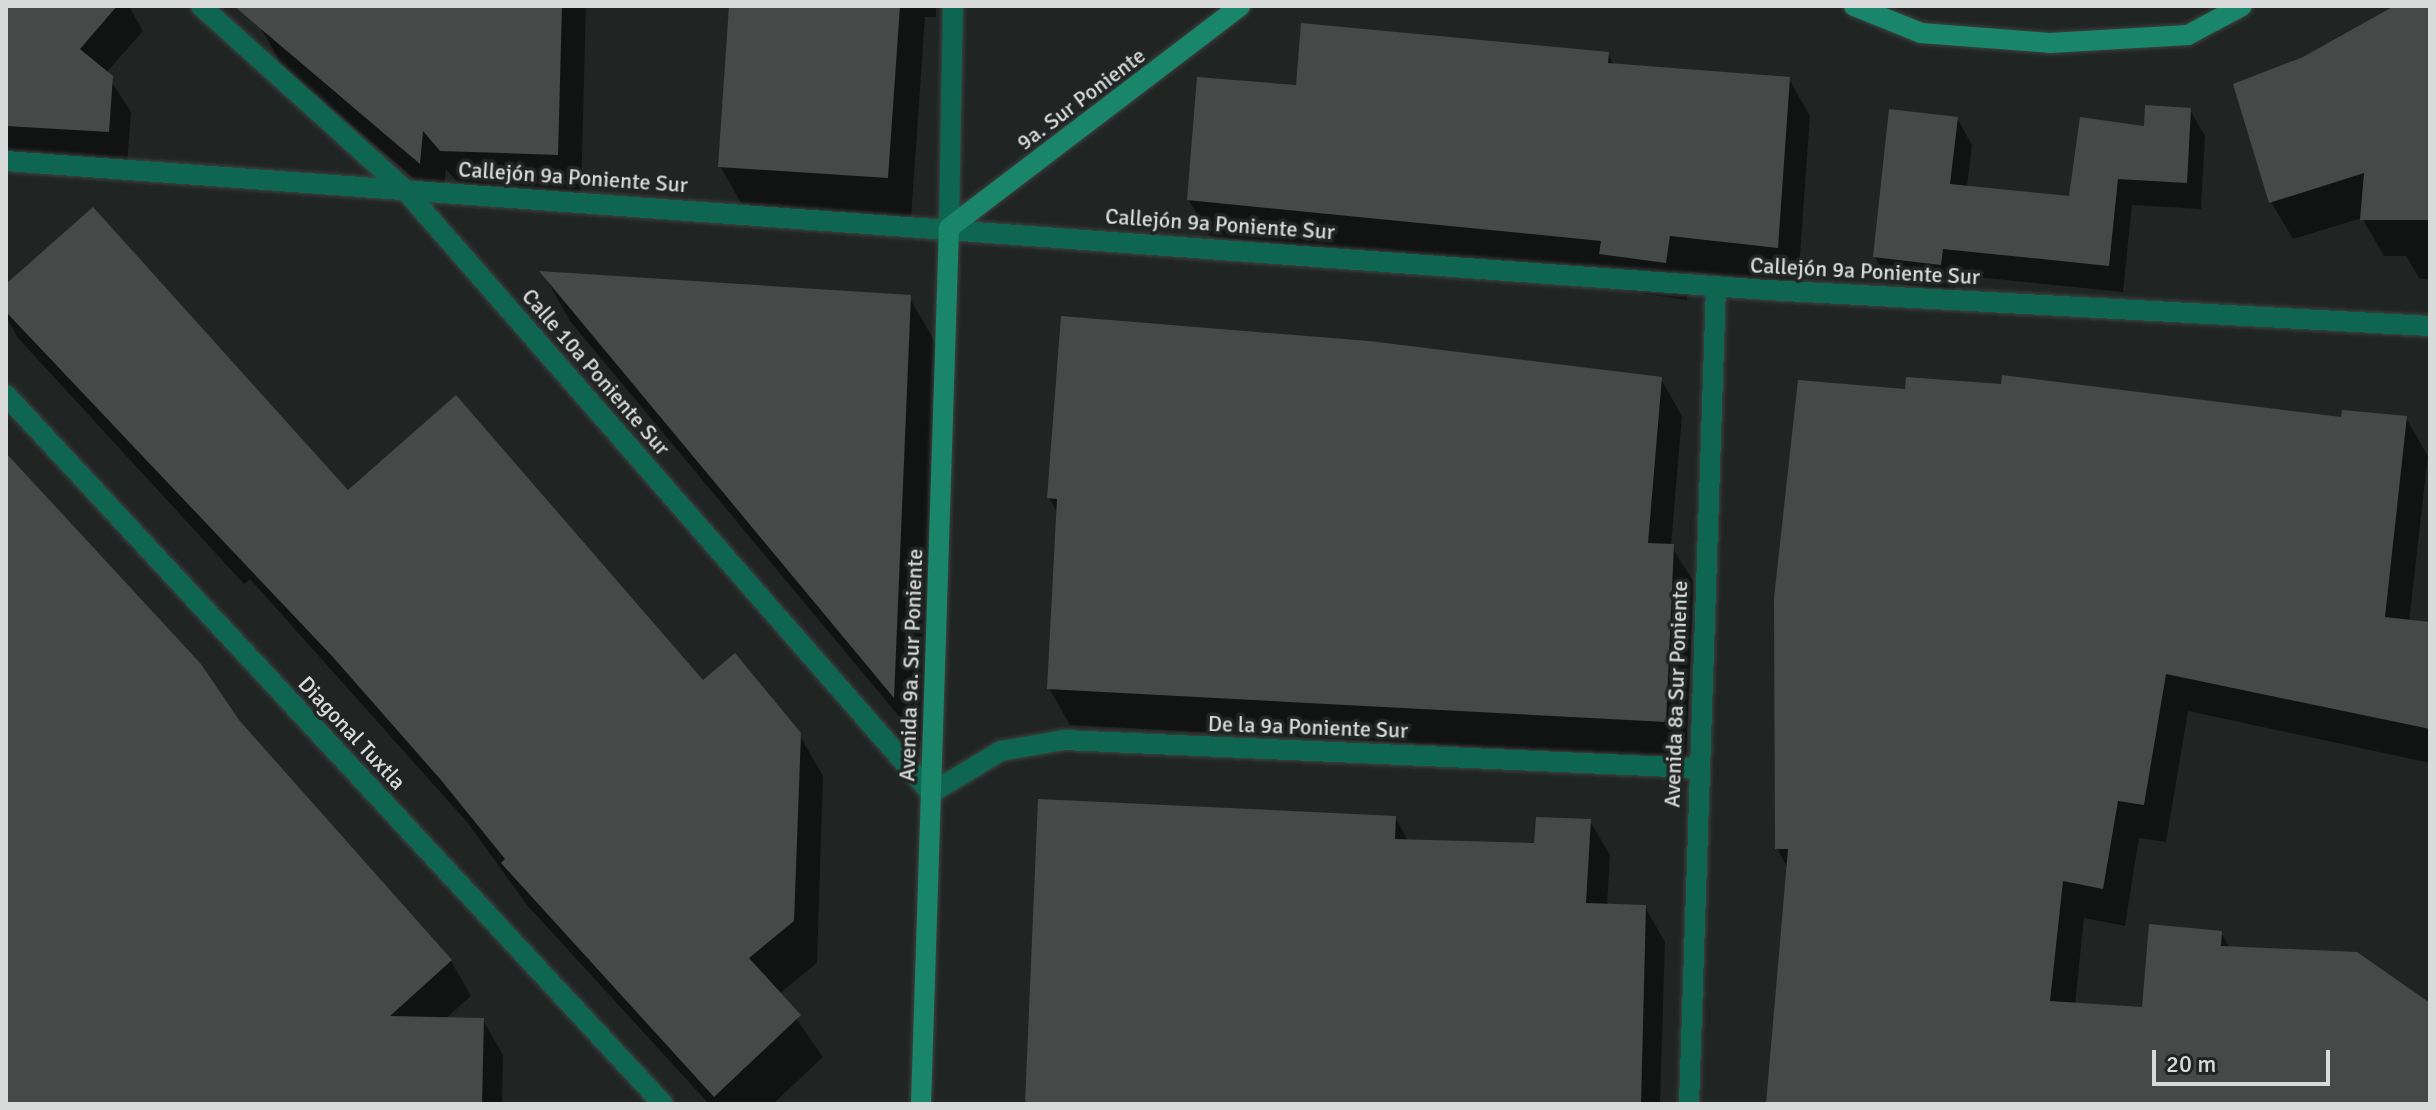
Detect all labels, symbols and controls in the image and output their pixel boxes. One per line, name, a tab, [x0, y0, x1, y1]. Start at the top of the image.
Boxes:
street label: 9a. Sur Poniente	[1012, 42, 1150, 156]
street label: Callejón 9a Poniente Sur	[457, 156, 689, 198]
street label: Callejón 9a Poniente Sur	[1104, 203, 1336, 245]
street label: Callejón 9a Poniente Sur	[1749, 252, 1981, 290]
street label: Calle 10a Poniente Sur	[516, 283, 676, 461]
street label: Avenida 9a. Sur Poniente	[894, 548, 928, 782]
street label: Avenida 8a Sur Poniente	[1659, 580, 1693, 808]
street label: Diagonal Tuxtla	[293, 671, 411, 795]
street label: De la 9a Poniente Sur	[1207, 710, 1409, 744]
scale bar	[2156, 1034, 2334, 1084]
text: 20 m	[2166, 1049, 2216, 1079]

